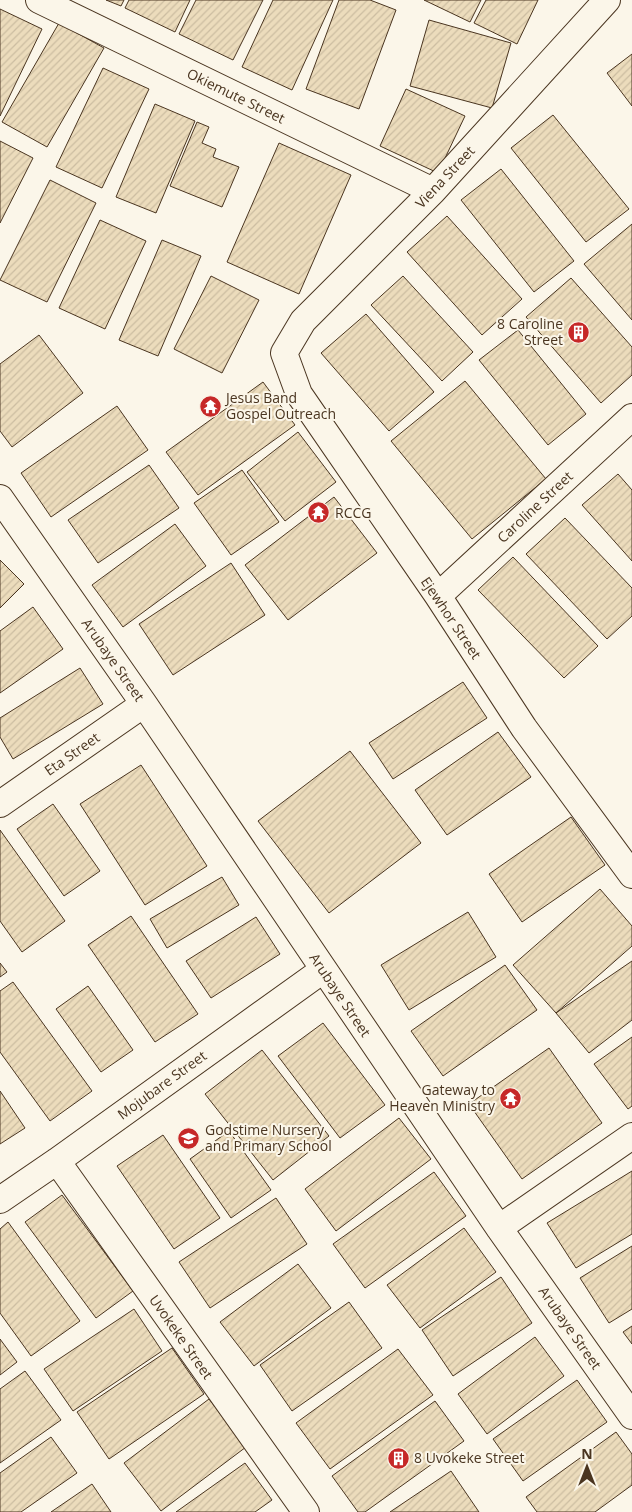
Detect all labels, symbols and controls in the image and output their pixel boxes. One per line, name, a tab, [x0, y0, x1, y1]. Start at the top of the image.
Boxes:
street label: Okiemute Street	[184, 64, 288, 127]
street label: Viena Street	[411, 141, 478, 212]
place label: 8 Caroline Street	[497, 314, 563, 349]
building icon: 8 Caroline Street	[567, 320, 591, 344]
place label: Jesus Band Gospel Outreach	[224, 388, 336, 423]
temple icon: Jesus Band Gospel Outreach	[198, 394, 222, 418]
street label: Caroline Street	[493, 467, 577, 547]
temple icon: RCCG	[307, 501, 331, 525]
place label: RCCG	[335, 503, 371, 522]
street label: Ejewhor Street	[417, 573, 486, 663]
street label: Arubaye Street	[78, 614, 149, 705]
street label: Eta Street	[40, 728, 103, 780]
street label: Arubaye Street	[305, 949, 375, 1040]
street label: Mojubare Street	[113, 1046, 210, 1123]
place label: Gateway to Heaven Ministry	[389, 1080, 496, 1115]
temple icon: Gateway to Heaven Ministry	[499, 1086, 523, 1110]
place label: Godstime Nursery and Primary School	[205, 1120, 332, 1155]
school or university icon: Godstime Nursery and Primary School	[177, 1126, 201, 1150]
street label: Arubaye Street	[535, 1282, 606, 1373]
street label: Uvokeke Street	[145, 1291, 218, 1383]
north arrow	[562, 1442, 612, 1492]
text: N	[581, 1444, 593, 1463]
building icon: 8 Uvokeke Street	[386, 1446, 410, 1470]
place label: 8 Uvokeke Street	[414, 1448, 524, 1467]

